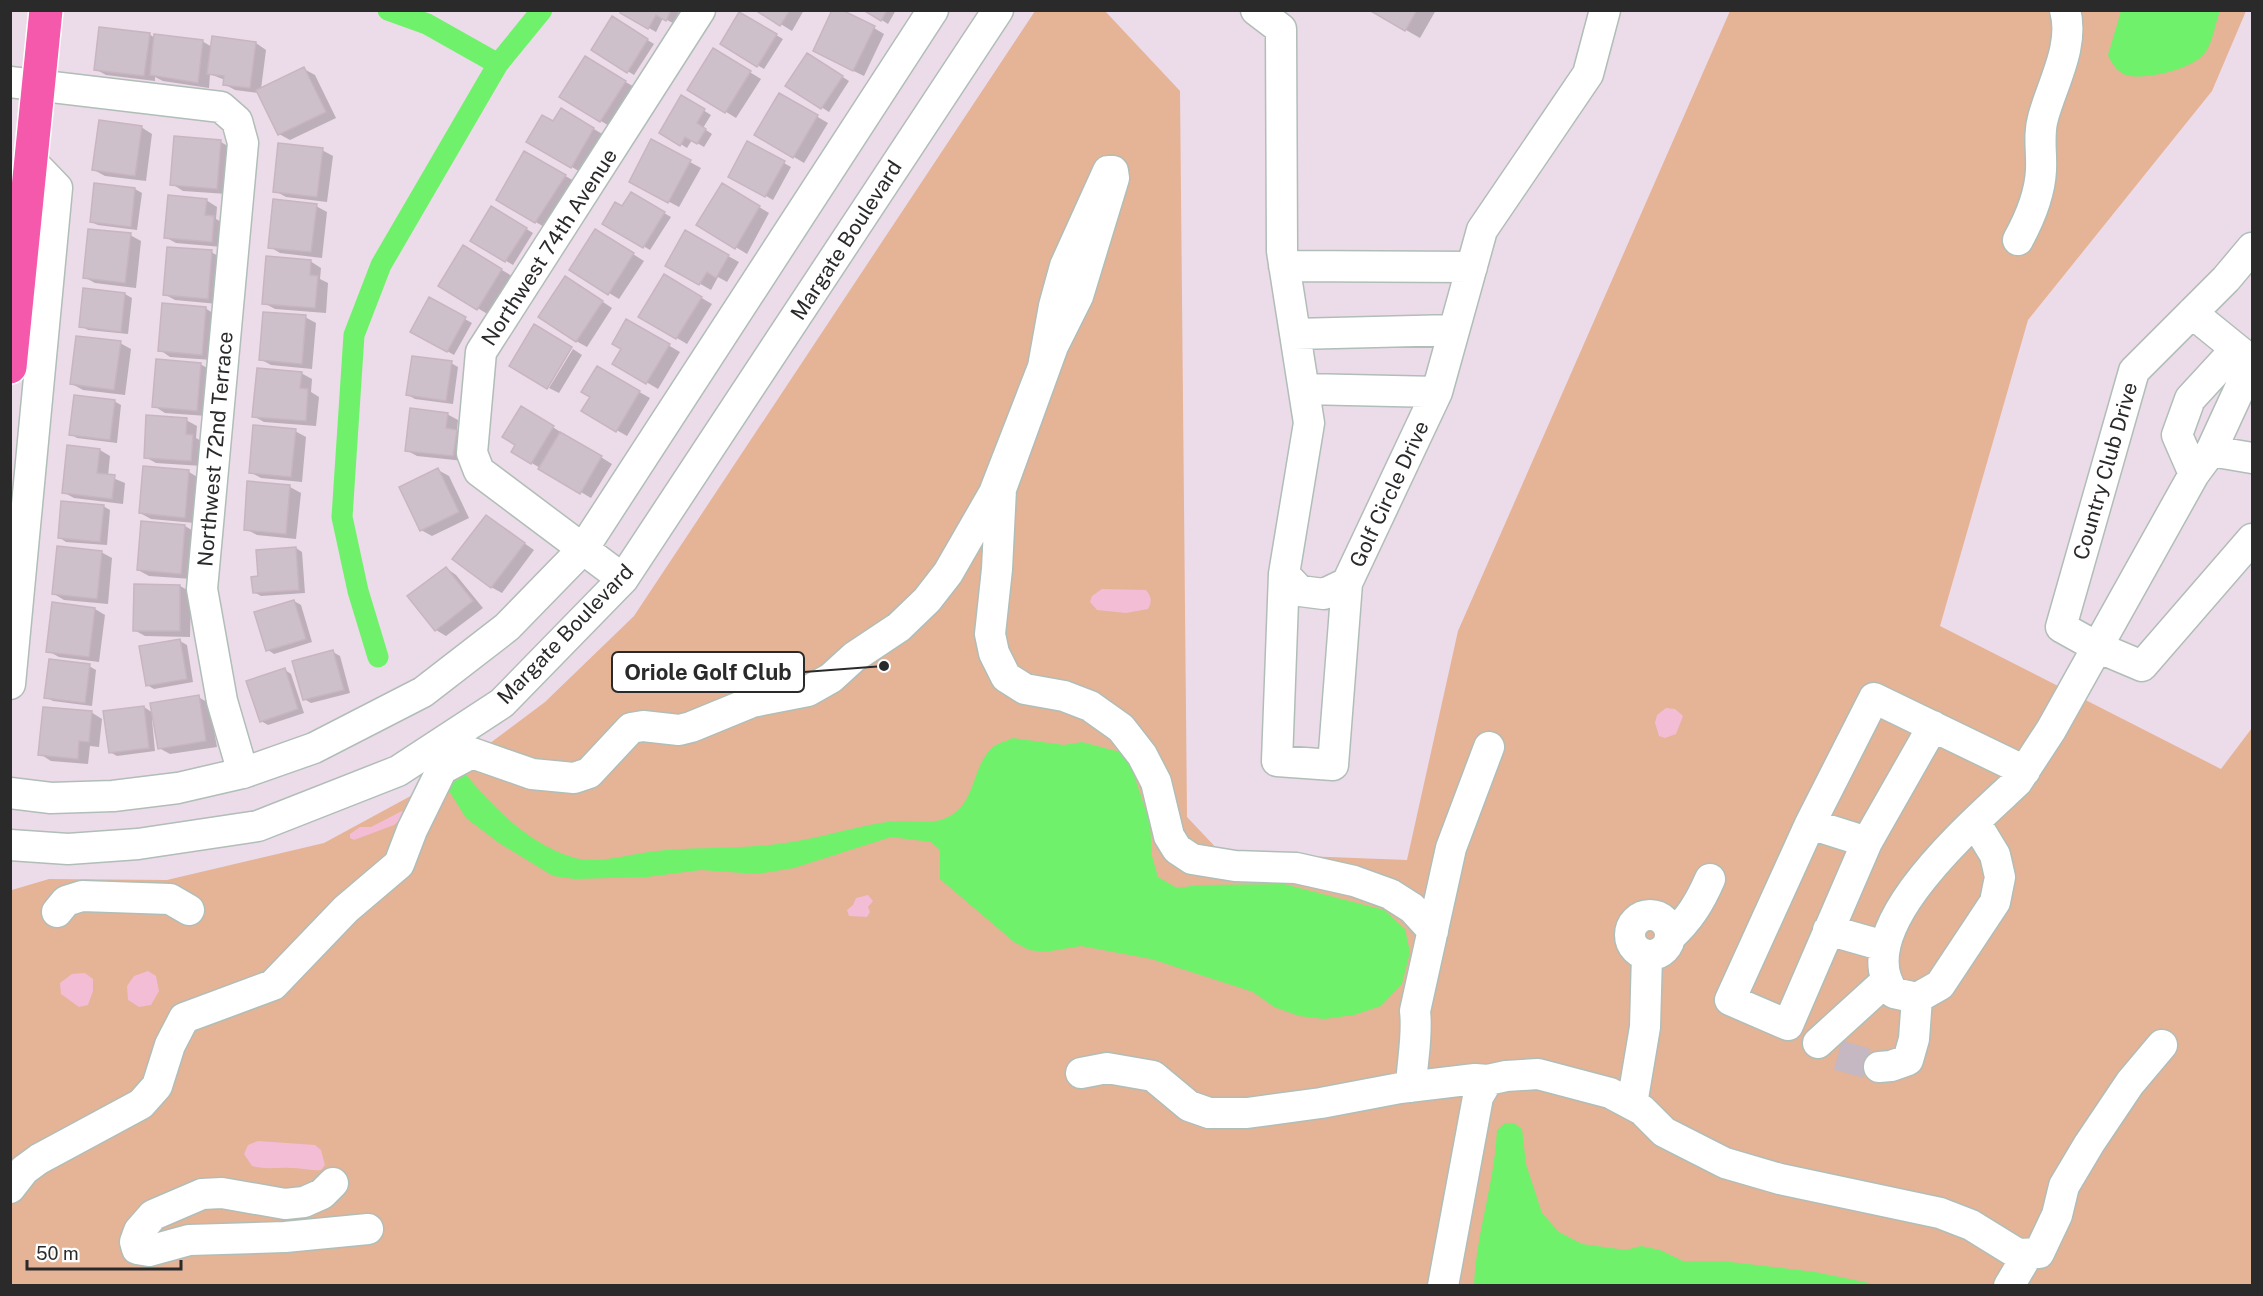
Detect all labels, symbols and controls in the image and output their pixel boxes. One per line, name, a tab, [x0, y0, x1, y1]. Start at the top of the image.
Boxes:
street label: Northwest 74th Avenue	[476, 144, 622, 350]
street label: Margate Boulevard	[785, 156, 907, 324]
street label: Northwest 72nd Terrace	[192, 330, 238, 568]
street label: Country Club Drive	[2068, 379, 2142, 563]
street label: Golf Circle Drive	[1344, 417, 1434, 571]
street label: Margate Boulevard	[492, 559, 638, 709]
callout: Oriole Golf Club	[612, 652, 804, 692]
text: Oriole Golf Club	[624, 659, 792, 685]
scale bar	[27, 1233, 182, 1271]
text: 50 m	[36, 1243, 79, 1264]

